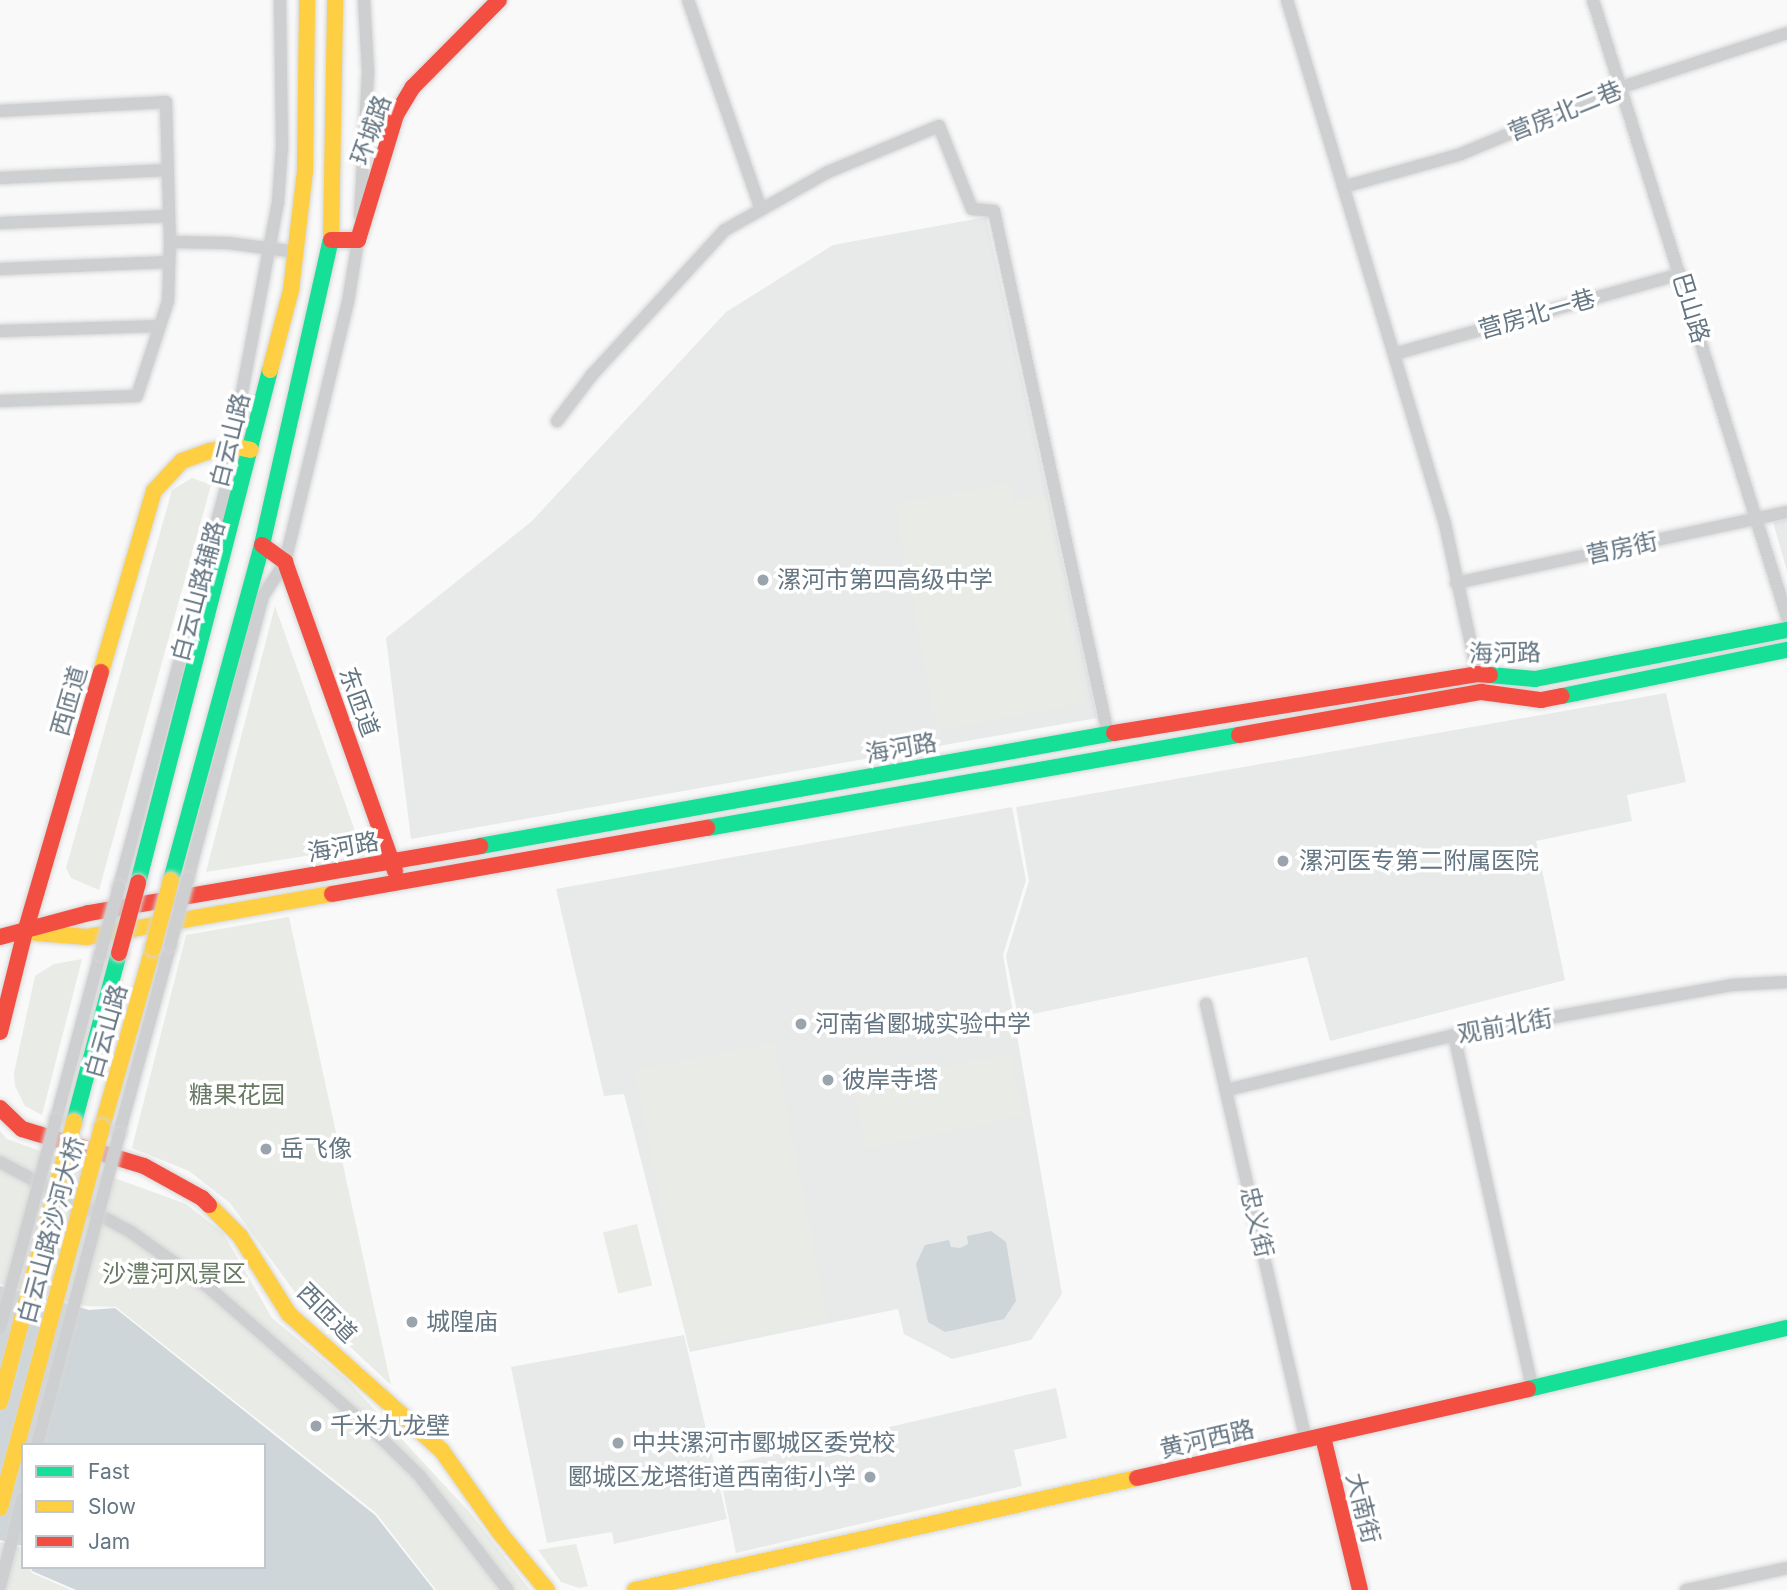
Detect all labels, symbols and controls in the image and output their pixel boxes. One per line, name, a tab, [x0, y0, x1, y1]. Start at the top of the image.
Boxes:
street label: 营房北二巷	[1504, 75, 1626, 147]
street label: 环城路	[345, 91, 397, 169]
street label: 巴山路	[1667, 269, 1715, 347]
street label: 营房北一巷	[1475, 284, 1599, 344]
street label: 白云山路	[204, 390, 256, 490]
street label: 白云山路辅路	[165, 518, 231, 664]
street label: 营房街	[1584, 526, 1660, 570]
place label: 漯河市第四高级中学	[777, 566, 993, 594]
marker: 漯河市第四高级中学	[755, 572, 771, 588]
street label: 海河路	[1469, 638, 1541, 668]
street label: 西匝道	[45, 662, 93, 740]
street label: 东匝道	[333, 663, 385, 741]
street label: 海河路	[863, 728, 939, 768]
street label: 海河路	[305, 827, 381, 867]
place label: 漯河医专第二附属医院	[1299, 847, 1539, 875]
marker: 漯河医专第二附属医院	[1273, 851, 1293, 871]
street label: 白云山路	[79, 981, 133, 1081]
street label: 观前北街	[1455, 1003, 1555, 1049]
place label: 河南省郾城实验中学	[815, 1010, 1031, 1038]
marker: 河南省郾城实验中学	[793, 1016, 809, 1032]
place label: 彼岸寺塔	[842, 1066, 938, 1094]
marker: 彼岸寺塔	[820, 1072, 836, 1088]
park label: 糖果花园	[189, 1081, 285, 1109]
street label: 白云山路沙河大桥	[12, 1134, 90, 1326]
place label: 岳飞像	[280, 1135, 352, 1163]
marker: 岳飞像	[258, 1141, 274, 1157]
street label: 忠义街	[1235, 1184, 1279, 1260]
park label: 沙澧河风景区	[102, 1260, 246, 1288]
street label: 西匝道	[291, 1277, 363, 1349]
place label: 城隍庙	[426, 1308, 498, 1336]
marker: 城隍庙	[404, 1314, 420, 1330]
place label: 千米九龙壁	[330, 1412, 450, 1440]
street label: 黄河西路	[1157, 1414, 1257, 1464]
marker: 千米九龙壁	[308, 1418, 324, 1434]
place label: 中共漯河市郾城区委党校	[632, 1429, 896, 1457]
marker: 中共漯河市郾城区委党校	[610, 1435, 626, 1451]
legend	[21, 1443, 266, 1569]
text: Fast	[88, 1459, 130, 1484]
place label: 郾城区龙塔街道西南街小学	[568, 1463, 856, 1491]
marker: 郾城区龙塔街道西南街小学	[862, 1469, 878, 1485]
street label: 大南街	[1340, 1470, 1386, 1546]
text: Slow	[88, 1494, 136, 1519]
text: Jam	[88, 1529, 130, 1554]

